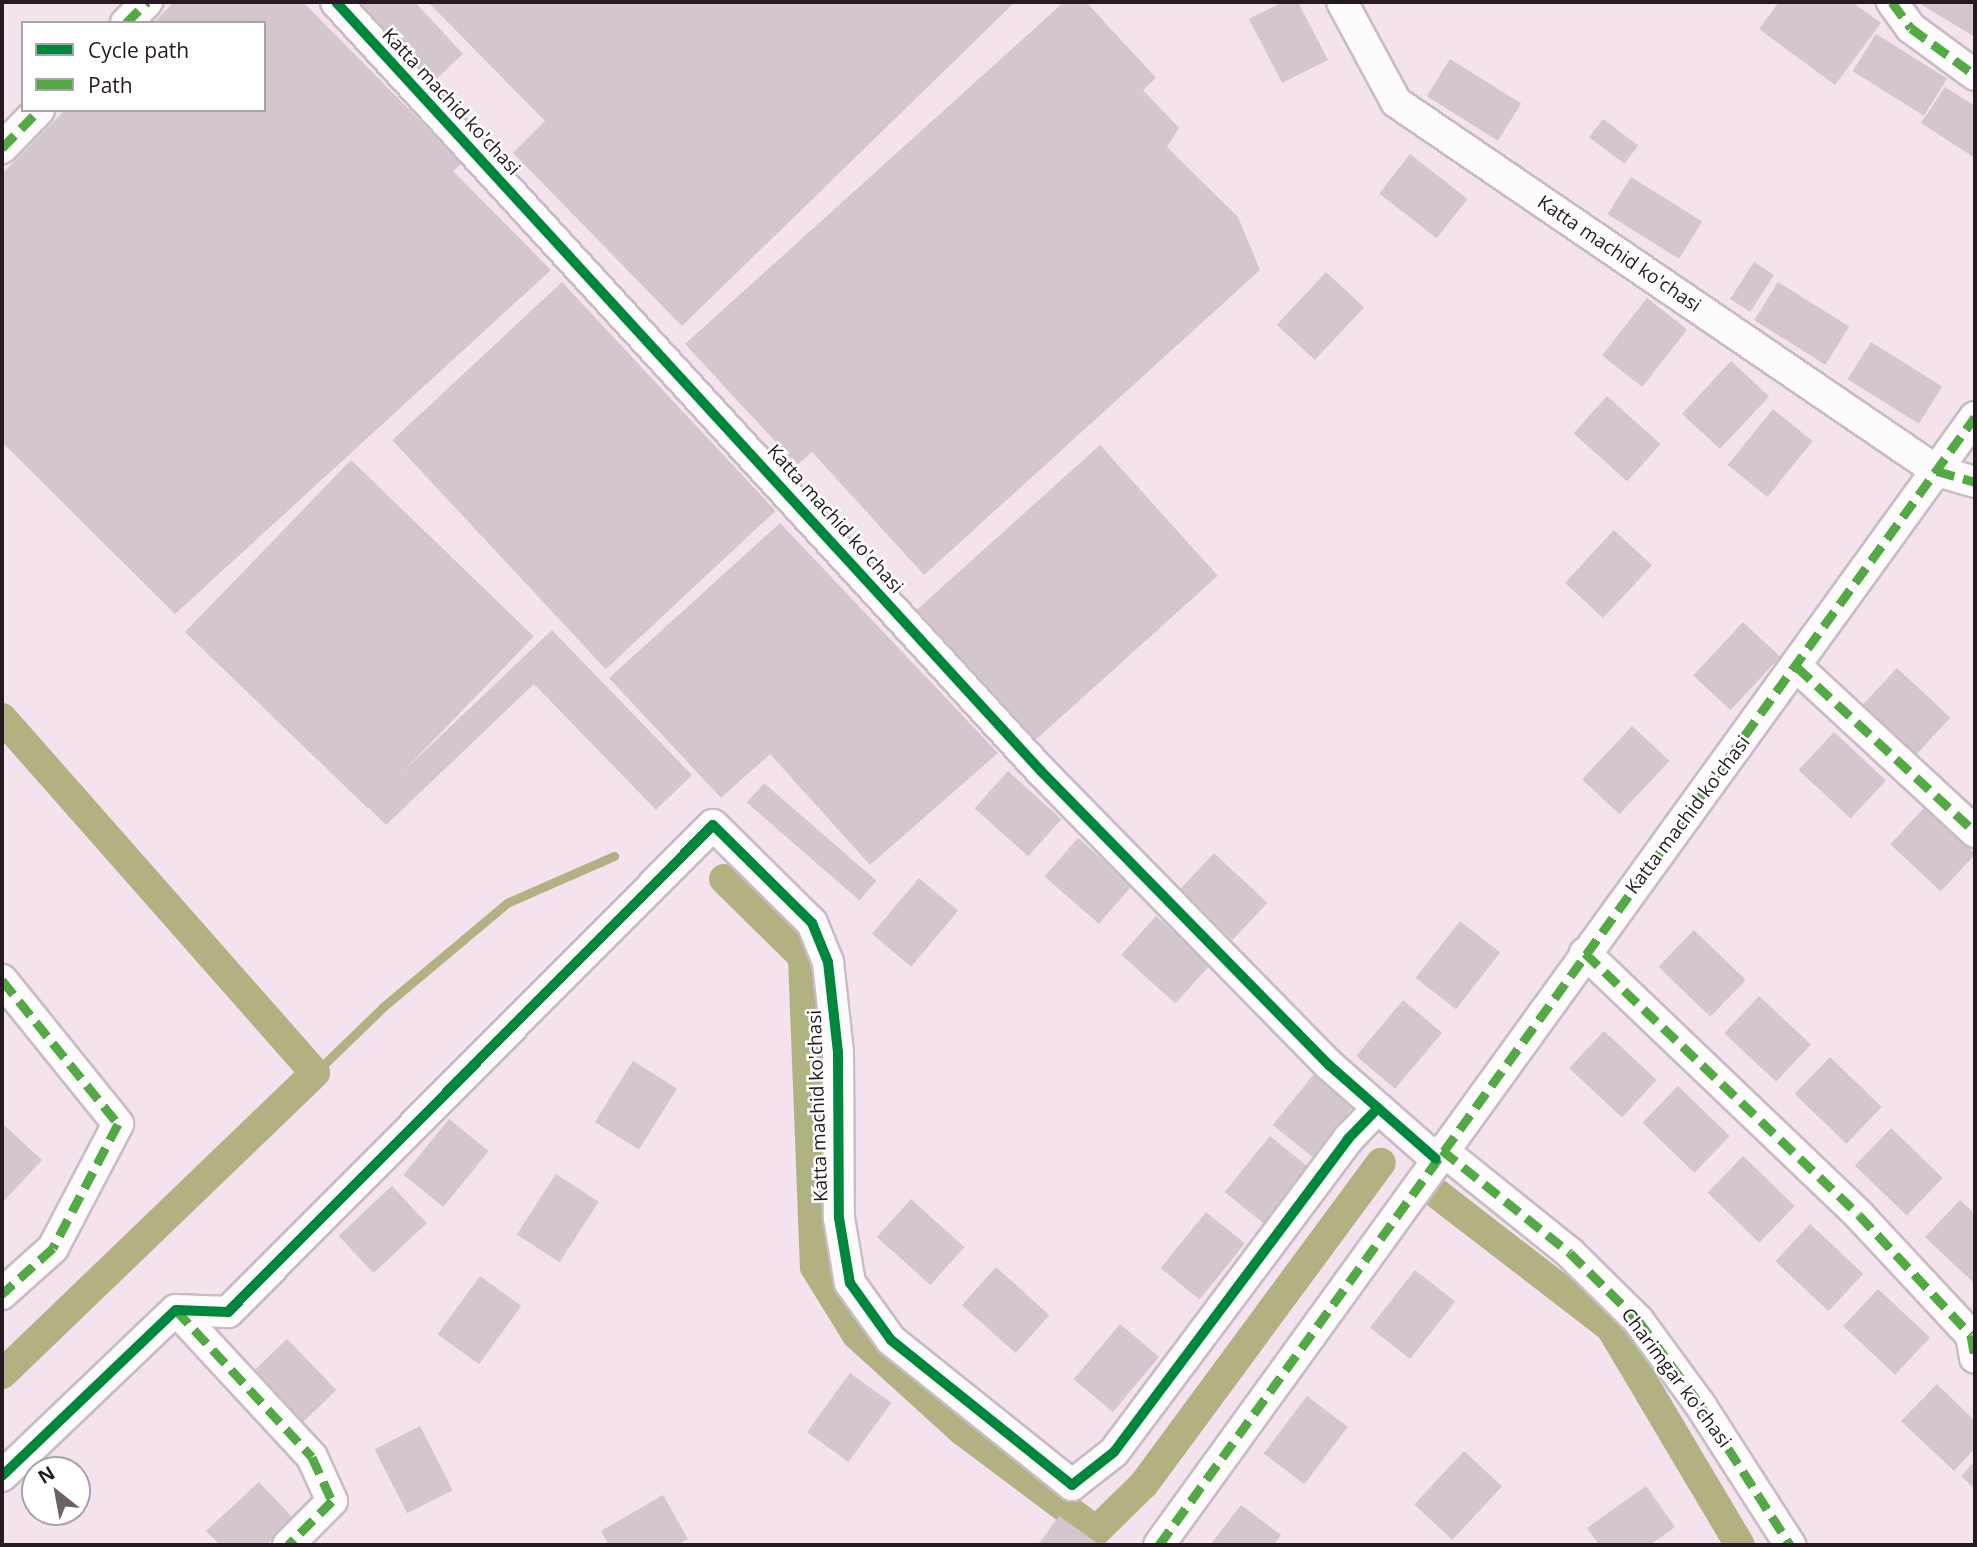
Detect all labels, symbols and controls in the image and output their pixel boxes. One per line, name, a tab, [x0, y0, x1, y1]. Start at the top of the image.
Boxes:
legend	[21, 21, 266, 112]
street label: Katta machid ko'chasi	[377, 24, 525, 180]
text: Cycle path	[88, 36, 189, 64]
text: Path	[88, 71, 133, 99]
street label: Katta machid ko'chasi	[1533, 191, 1705, 317]
street label: Katta machid ko'chasi	[762, 440, 908, 598]
street label: Katta machid ko'chasi	[1621, 731, 1755, 899]
street label: Katta machid ko'chasi	[803, 1010, 833, 1202]
street label: Charimgar ko'chasi	[1616, 1304, 1736, 1452]
north arrow	[21, 1456, 91, 1526]
text: N	[33, 1460, 60, 1490]

